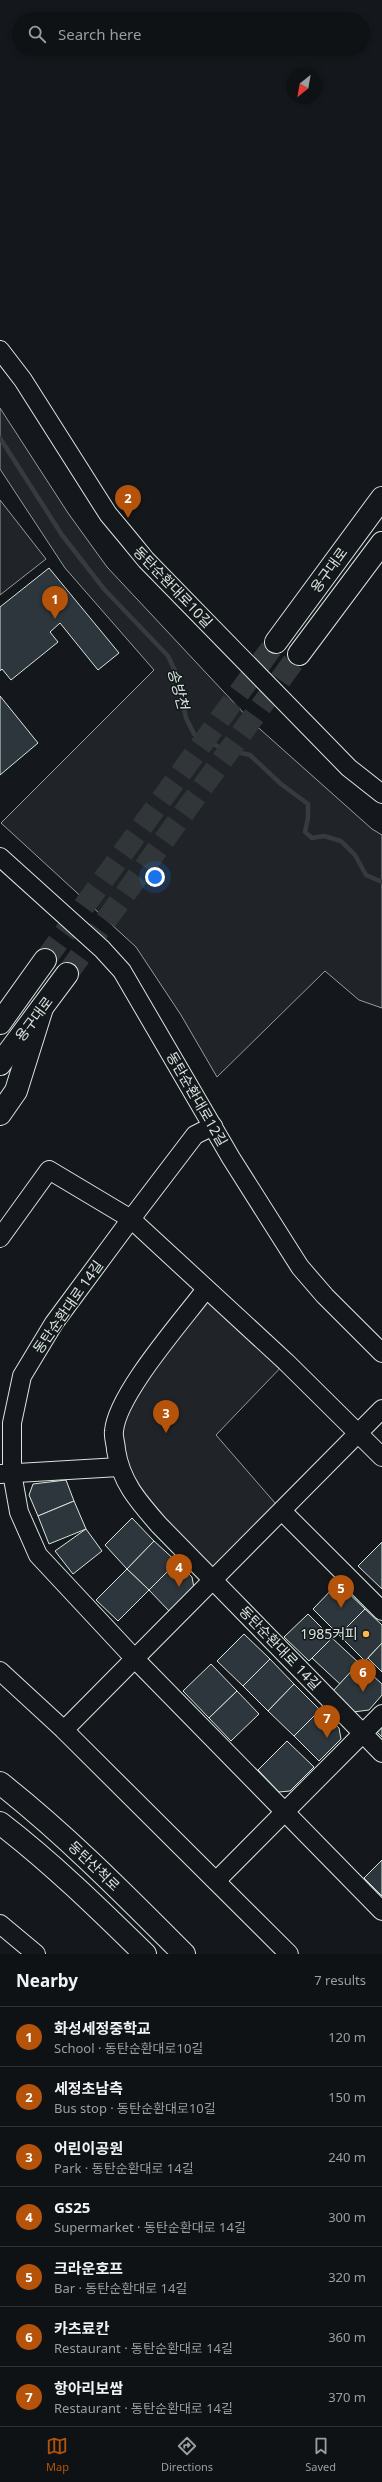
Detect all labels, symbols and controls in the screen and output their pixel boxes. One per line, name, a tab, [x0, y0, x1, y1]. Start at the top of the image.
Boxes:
search box	[12, 12, 370, 56]
icon: search	[26, 23, 48, 45]
text: Search here	[58, 24, 141, 44]
north arrow	[286, 68, 322, 104]
pin: 2	[115, 485, 141, 518]
street label: 동탄순환대로10길	[130, 542, 217, 631]
street label: 용구대로	[306, 543, 351, 596]
pin: 1	[42, 586, 68, 619]
water label: 송방천	[164, 666, 195, 713]
your location	[145, 867, 165, 887]
street label: 용구대로	[11, 992, 57, 1045]
street label: 동탄순환대로12길	[163, 1048, 232, 1149]
street label: 동탄순환대로 14길	[28, 1256, 107, 1357]
pin: 3	[153, 1400, 179, 1433]
pin: 4	[166, 1554, 192, 1587]
pin: 5	[328, 1575, 354, 1608]
street label: 동탄순환대로 14길	[235, 1602, 325, 1694]
place label: 1985커피	[300, 1624, 358, 1643]
marker: 1985커피	[361, 1629, 371, 1639]
pin: 6	[350, 1659, 376, 1692]
pin: 7	[314, 1705, 340, 1738]
street label: 동탄산척로	[65, 1836, 124, 1895]
text: Nearby	[16, 1969, 78, 1992]
text: 7 results	[314, 1971, 366, 1989]
text: 화성세정중학교	[54, 2018, 151, 2038]
text: 1	[25, 2028, 33, 2046]
text: 120 m	[328, 2028, 366, 2046]
text: School · 동탄순환대로10길	[54, 2039, 203, 2057]
text: 세정초남측	[54, 2078, 123, 2098]
text: 2	[25, 2088, 33, 2106]
text: 150 m	[328, 2088, 366, 2106]
text: Bus stop · 동탄순환대로10길	[54, 2099, 216, 2117]
text: 어린이공원	[54, 2138, 123, 2158]
text: 3	[25, 2148, 33, 2166]
text: 240 m	[328, 2148, 366, 2166]
text: Park · 동탄순환대로 14길	[54, 2159, 194, 2177]
text: GS25	[54, 2197, 90, 2217]
text: 4	[25, 2208, 33, 2226]
text: 300 m	[328, 2208, 366, 2226]
text: Supermarket · 동탄순환대로 14길	[54, 2218, 246, 2236]
text: 크라운호프	[54, 2258, 123, 2278]
text: 5	[25, 2268, 33, 2286]
text: 320 m	[328, 2268, 366, 2286]
text: Bar · 동탄순환대로 14길	[54, 2279, 187, 2297]
text: 카츠료칸	[54, 2318, 109, 2338]
text: 6	[25, 2328, 33, 2346]
text: 360 m	[328, 2328, 366, 2346]
text: Restaurant · 동탄순환대로 14길	[54, 2339, 233, 2357]
text: 항아리보쌈	[54, 2378, 123, 2398]
text: 7	[25, 2388, 33, 2406]
text: 370 m	[328, 2388, 366, 2406]
text: Restaurant · 동탄순환대로 14길	[54, 2399, 233, 2417]
tab: Map	[46, 2435, 69, 2474]
tab: Directions	[161, 2435, 213, 2474]
tab: Saved	[305, 2435, 336, 2474]

